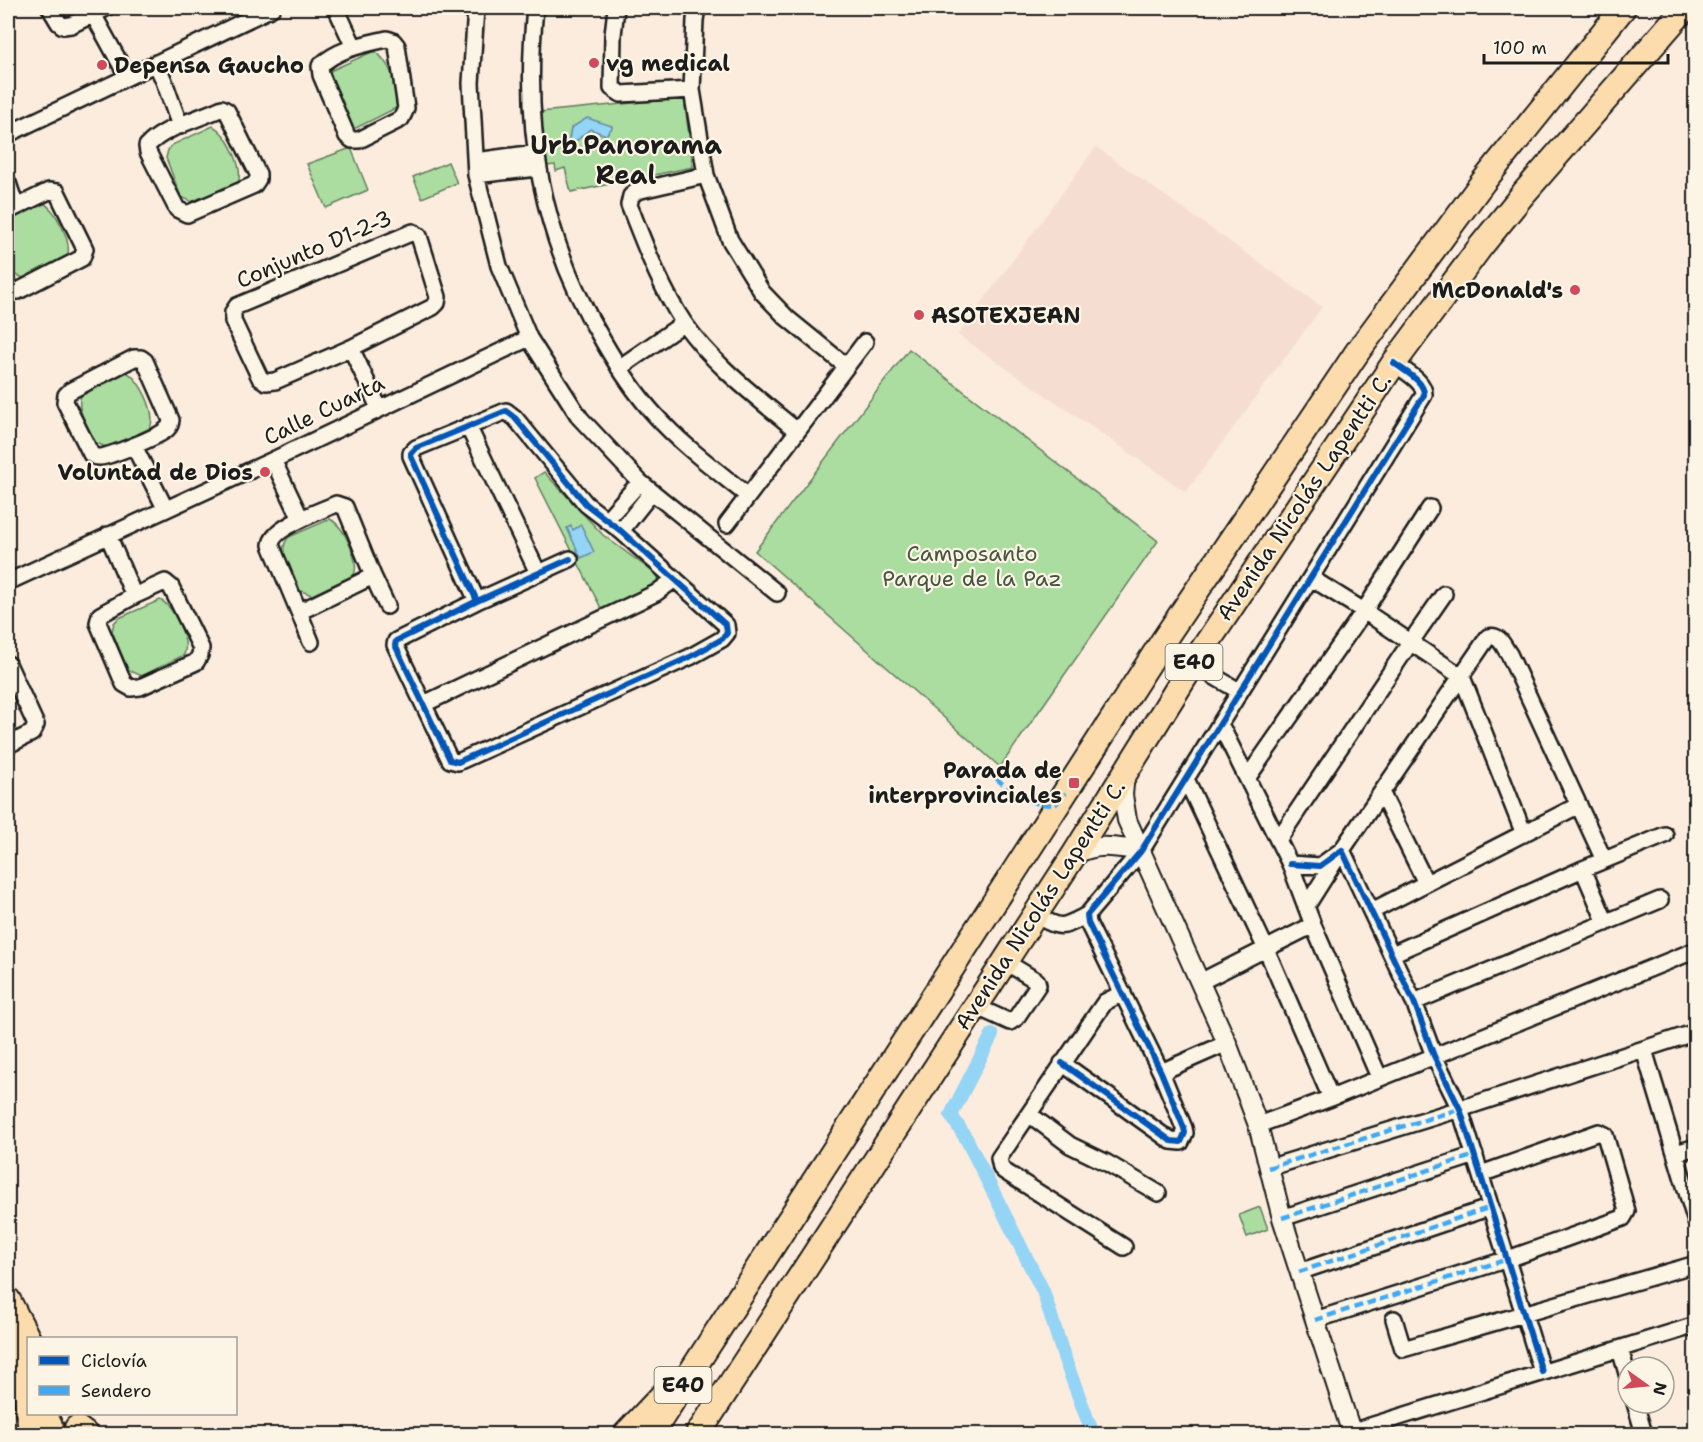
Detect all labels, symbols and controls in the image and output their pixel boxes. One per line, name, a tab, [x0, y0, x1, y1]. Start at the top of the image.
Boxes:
scale bar	[1484, 27, 1668, 65]
text: 100 m	[1493, 36, 1547, 60]
place label: vg medical	[606, 49, 730, 78]
place label: Depensa Gaucho	[114, 51, 304, 80]
marker: vg medical	[587, 56, 601, 70]
marker: Depensa Gaucho	[95, 58, 109, 72]
district label: Urb.Panorama Real	[530, 127, 722, 192]
street label: Conjunto D1-2-3	[232, 203, 396, 295]
place label: McDonald's	[1432, 276, 1563, 305]
marker: McDonald's	[1568, 283, 1582, 297]
place label: ASOTEXJEAN	[931, 301, 1081, 330]
marker: ASOTEXJEAN	[912, 308, 926, 322]
street label: Calle Cuarta	[259, 368, 390, 452]
street label: Avenida Nicolás Lapentti C.	[1210, 368, 1398, 626]
place label: Voluntad de Dios	[58, 458, 253, 487]
marker: Voluntad de Dios	[258, 465, 272, 479]
park label: Camposanto Parque de la Paz	[882, 539, 1062, 593]
road number: E40	[1166, 644, 1222, 680]
place label: Parada de interprovinciales	[868, 756, 1062, 810]
street label: Avenida Nicolás Lapentti C.	[948, 774, 1132, 1036]
marker: Parada de interprovinciales	[1067, 776, 1081, 790]
legend	[27, 1337, 237, 1415]
text: Ciclovía	[81, 1349, 147, 1373]
north arrow	[1616, 1355, 1676, 1415]
road number: E40	[654, 1367, 712, 1403]
text: Sendero	[81, 1379, 151, 1403]
text: N	[1648, 1380, 1672, 1398]

